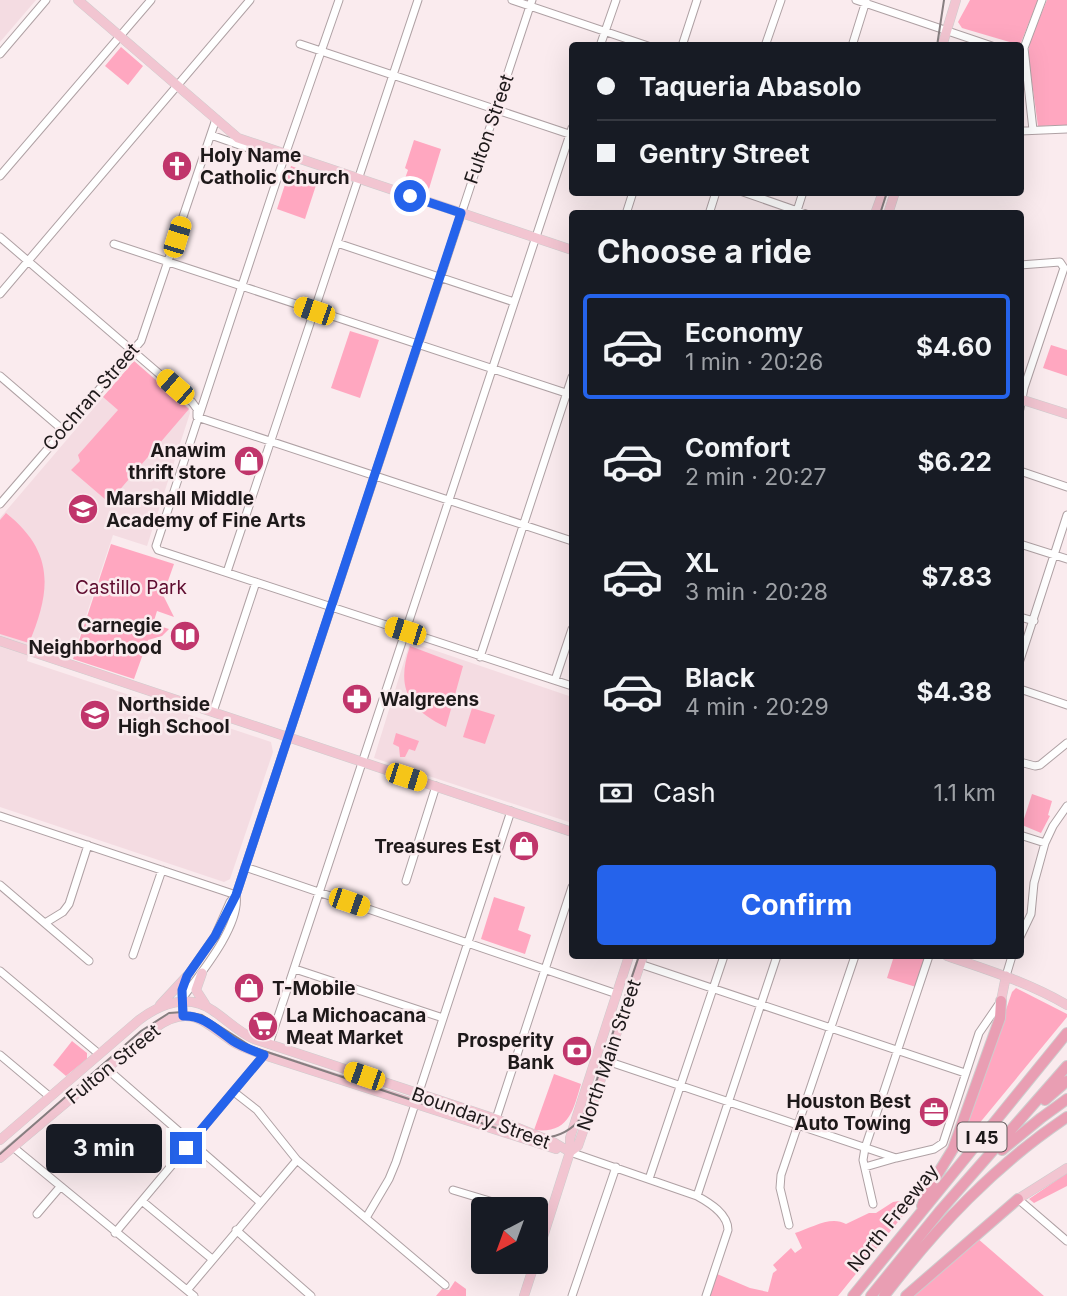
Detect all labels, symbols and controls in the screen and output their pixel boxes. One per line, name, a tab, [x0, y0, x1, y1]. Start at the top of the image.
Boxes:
street label: Fulton Street	[460, 71, 518, 187]
text: Taqueria Abasolo	[639, 71, 861, 102]
text: Gentry Street	[639, 138, 810, 169]
place label: Holy Name Catholic Church	[200, 144, 350, 189]
church icon: Holy Name Catholic Church	[160, 149, 194, 183]
route start	[394, 180, 426, 212]
car	[161, 214, 194, 260]
text: Choose a ride	[597, 232, 812, 271]
car	[291, 294, 338, 328]
icon: car	[601, 315, 664, 378]
text: Economy	[685, 317, 803, 348]
text: $4.60	[916, 331, 992, 362]
street label: Cochran Street	[38, 338, 144, 456]
text: 1 min · 20:26	[685, 348, 823, 376]
car	[153, 365, 198, 409]
icon: car	[601, 430, 664, 493]
text: Comfort	[685, 432, 790, 463]
place label: Anawim thrift store	[128, 439, 226, 484]
shop icon: Anawim thrift store	[232, 444, 266, 478]
text: $6.22	[917, 446, 992, 477]
text: 2 min · 20:27	[685, 463, 827, 491]
place label: Marshall Middle Academy of Fine Arts	[106, 487, 306, 532]
school or university icon: Marshall Middle Academy of Fine Arts	[66, 492, 100, 526]
icon: car	[601, 545, 664, 608]
text: XL	[685, 547, 719, 578]
text: $7.83	[921, 561, 992, 592]
park label: Castillo Park	[75, 576, 188, 599]
text: 3 min · 20:28	[685, 578, 828, 606]
place label: Carnegie Neighborhood	[28, 614, 162, 659]
car	[382, 615, 429, 647]
library icon: Carnegie Neighborhood	[168, 619, 202, 653]
icon: car	[601, 660, 664, 723]
text: Black	[685, 662, 755, 693]
text: $4.38	[916, 676, 992, 707]
pharmacy icon: Walgreens	[340, 682, 374, 716]
place label: Walgreens	[380, 688, 479, 711]
place label: Northside High School	[118, 693, 230, 738]
text: 4 min · 20:29	[685, 693, 829, 721]
school or university icon: Northside High School	[78, 698, 112, 732]
car	[383, 761, 430, 793]
icon: cash	[597, 774, 635, 812]
text: Cash	[653, 777, 716, 808]
text: 1.1 km	[933, 779, 996, 807]
shop icon: Treasures Est	[507, 829, 541, 863]
place label: Treasures Est	[374, 835, 501, 858]
button: Confirm	[597, 865, 996, 945]
car	[326, 885, 373, 919]
shop icon: T-Mobile	[232, 971, 266, 1005]
street label: North Main Street	[572, 976, 646, 1134]
place label: T-Mobile	[272, 977, 356, 1000]
place label: La Michoacana Meat Market	[286, 1004, 426, 1049]
supermarket icon: La Michoacana Meat Market	[246, 1009, 280, 1043]
street label: Fulton Street	[61, 1019, 165, 1109]
place label: Prosperity Bank	[457, 1029, 555, 1074]
bank icon: Prosperity Bank	[560, 1034, 594, 1068]
car	[341, 1059, 388, 1093]
street label: Boundary Street	[409, 1082, 553, 1154]
place label: Houston Best Auto Towing	[786, 1090, 911, 1135]
office icon: Houston Best Auto Towing	[917, 1095, 951, 1129]
road number: I 45	[958, 1122, 1006, 1152]
callout: 3 min	[46, 1124, 162, 1172]
route end	[170, 1132, 202, 1164]
text: 3 min	[73, 1134, 135, 1162]
street label: North Freeway	[843, 1159, 944, 1276]
north arrow	[471, 1197, 548, 1274]
map controls	[471, 1197, 548, 1274]

